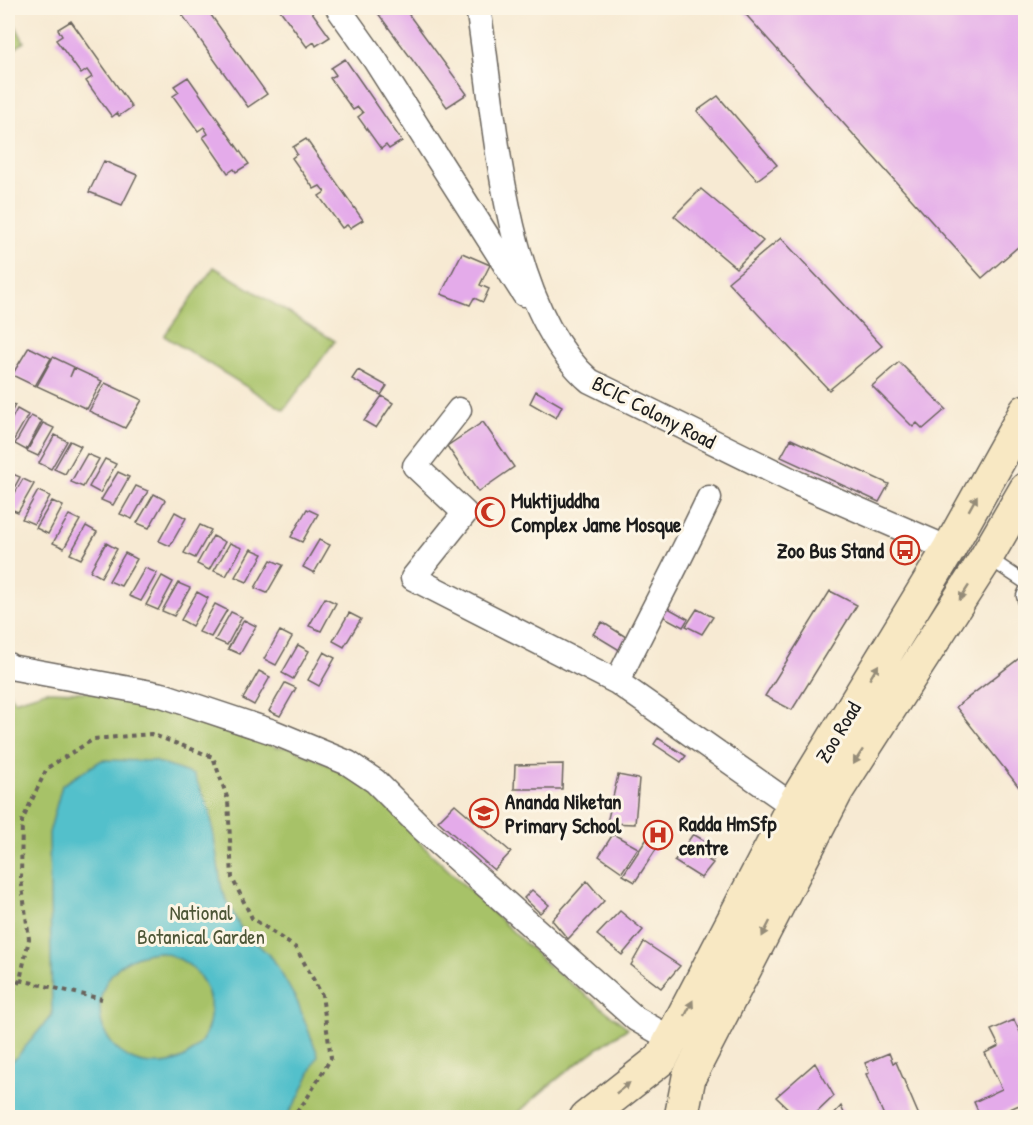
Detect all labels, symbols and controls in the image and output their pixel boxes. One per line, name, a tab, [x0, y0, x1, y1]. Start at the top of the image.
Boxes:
street label: BCIC Colony Road	[587, 368, 721, 456]
place label: Muktijuddha Complex Jame Mosque	[511, 486, 682, 540]
one-way arrow	[968, 495, 978, 512]
mosque icon: Muktijuddha Complex Jame Mosque	[474, 496, 506, 528]
bus stop icon: Zoo Bus Stand	[889, 534, 921, 566]
place label: Zoo Bus Stand	[777, 536, 885, 565]
one-way arrow	[958, 585, 969, 601]
one-way arrow	[869, 663, 880, 680]
street label: Zoo Road	[808, 696, 868, 768]
one-way arrow	[853, 749, 864, 765]
place label: Ananda Niketan Primary School	[505, 787, 622, 841]
school or university icon: Ananda Niketan Primary School	[468, 797, 500, 829]
place label: Radda HmSfp centre	[679, 809, 777, 862]
hospital icon: Radda HmSfp centre	[642, 819, 674, 851]
park label: National Botanical Garden	[137, 898, 265, 951]
one-way arrow	[761, 920, 770, 937]
one-way arrow	[684, 999, 694, 1016]
one-way arrow	[616, 1083, 631, 1095]

